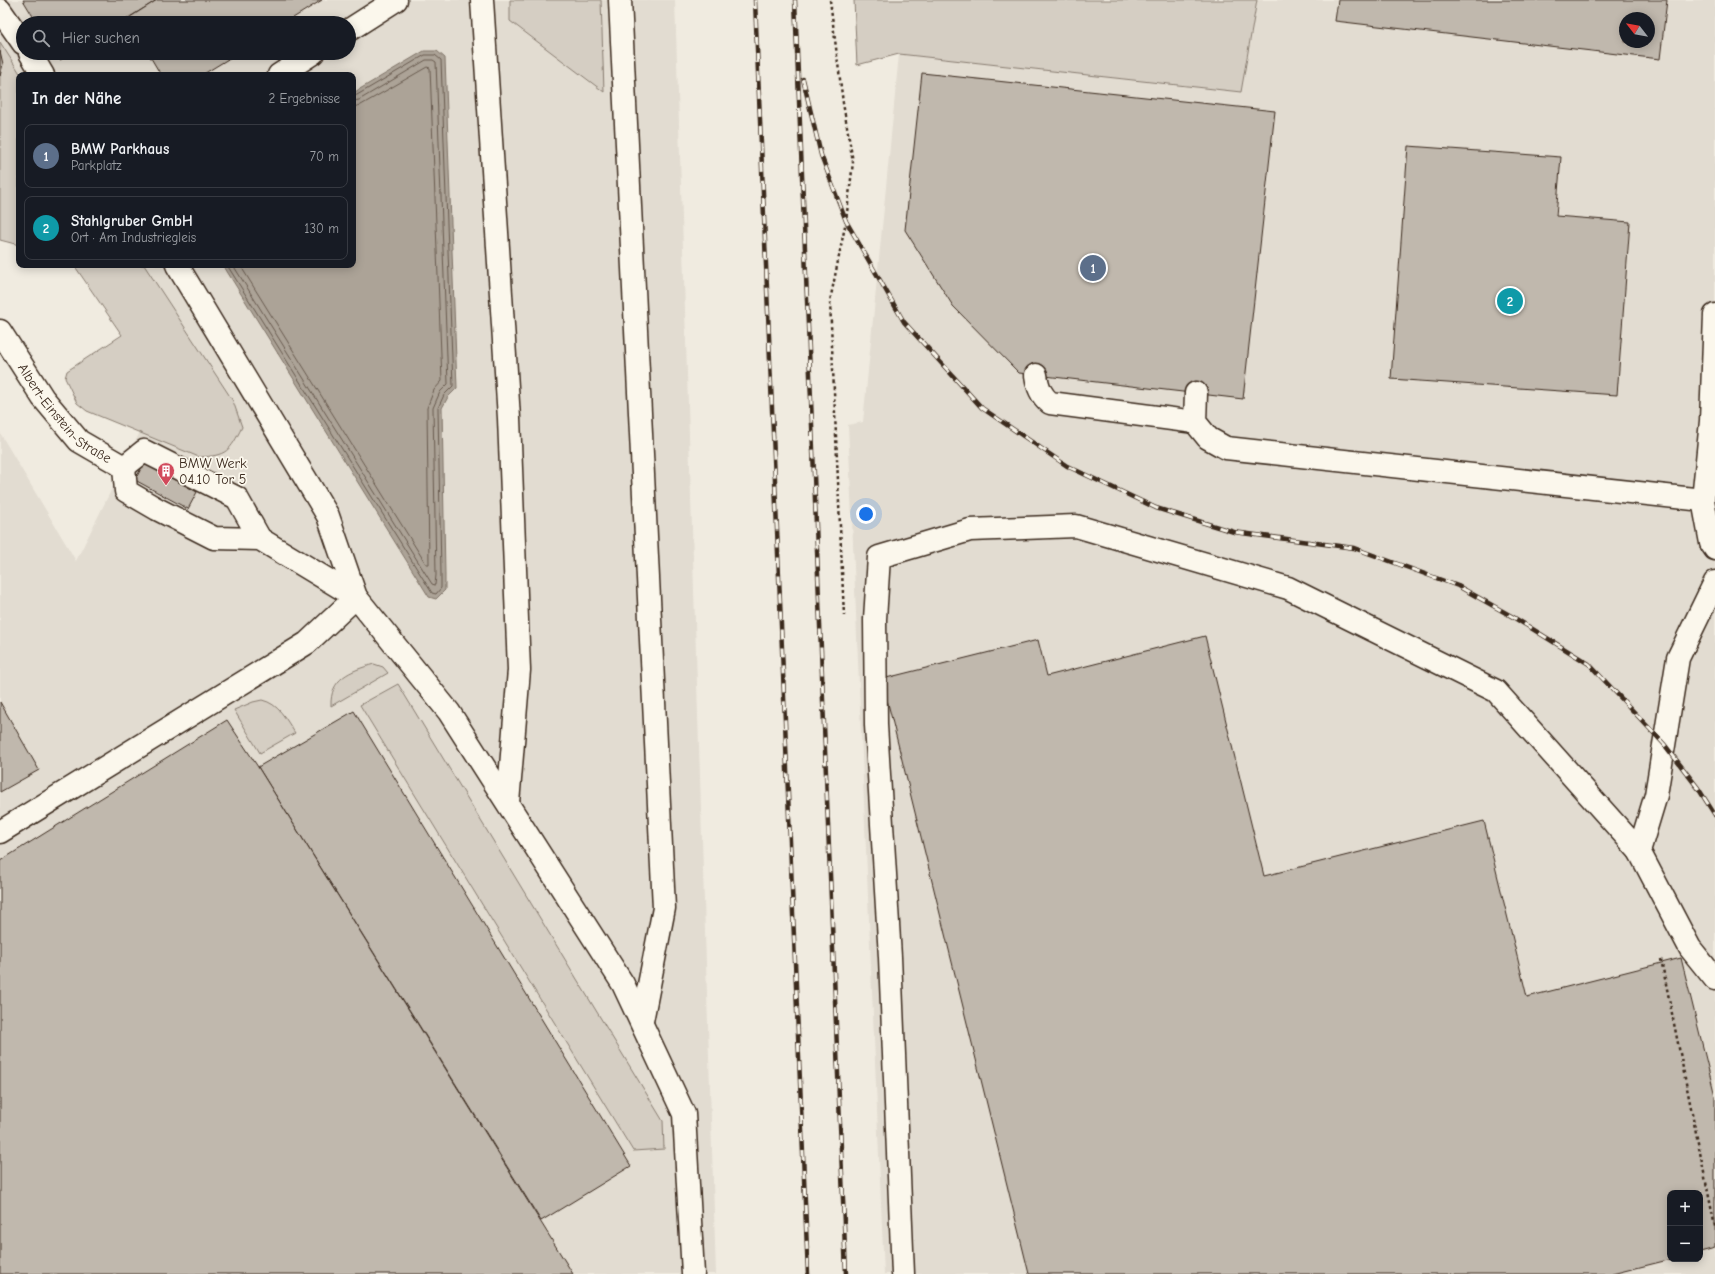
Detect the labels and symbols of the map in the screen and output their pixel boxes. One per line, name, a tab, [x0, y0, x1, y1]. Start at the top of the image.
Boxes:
north arrow	[1619, 12, 1655, 48]
pin: 1	[1080, 253, 1106, 283]
pin: 2	[1497, 286, 1523, 316]
street label: Albert-Einstein-Straße	[14, 360, 115, 467]
place label: BMW Werk 04.10 Tor 5	[179, 455, 247, 488]
building icon: BMW Werk 04.10 Tor 5	[156, 461, 176, 486]
your location	[856, 504, 876, 524]

